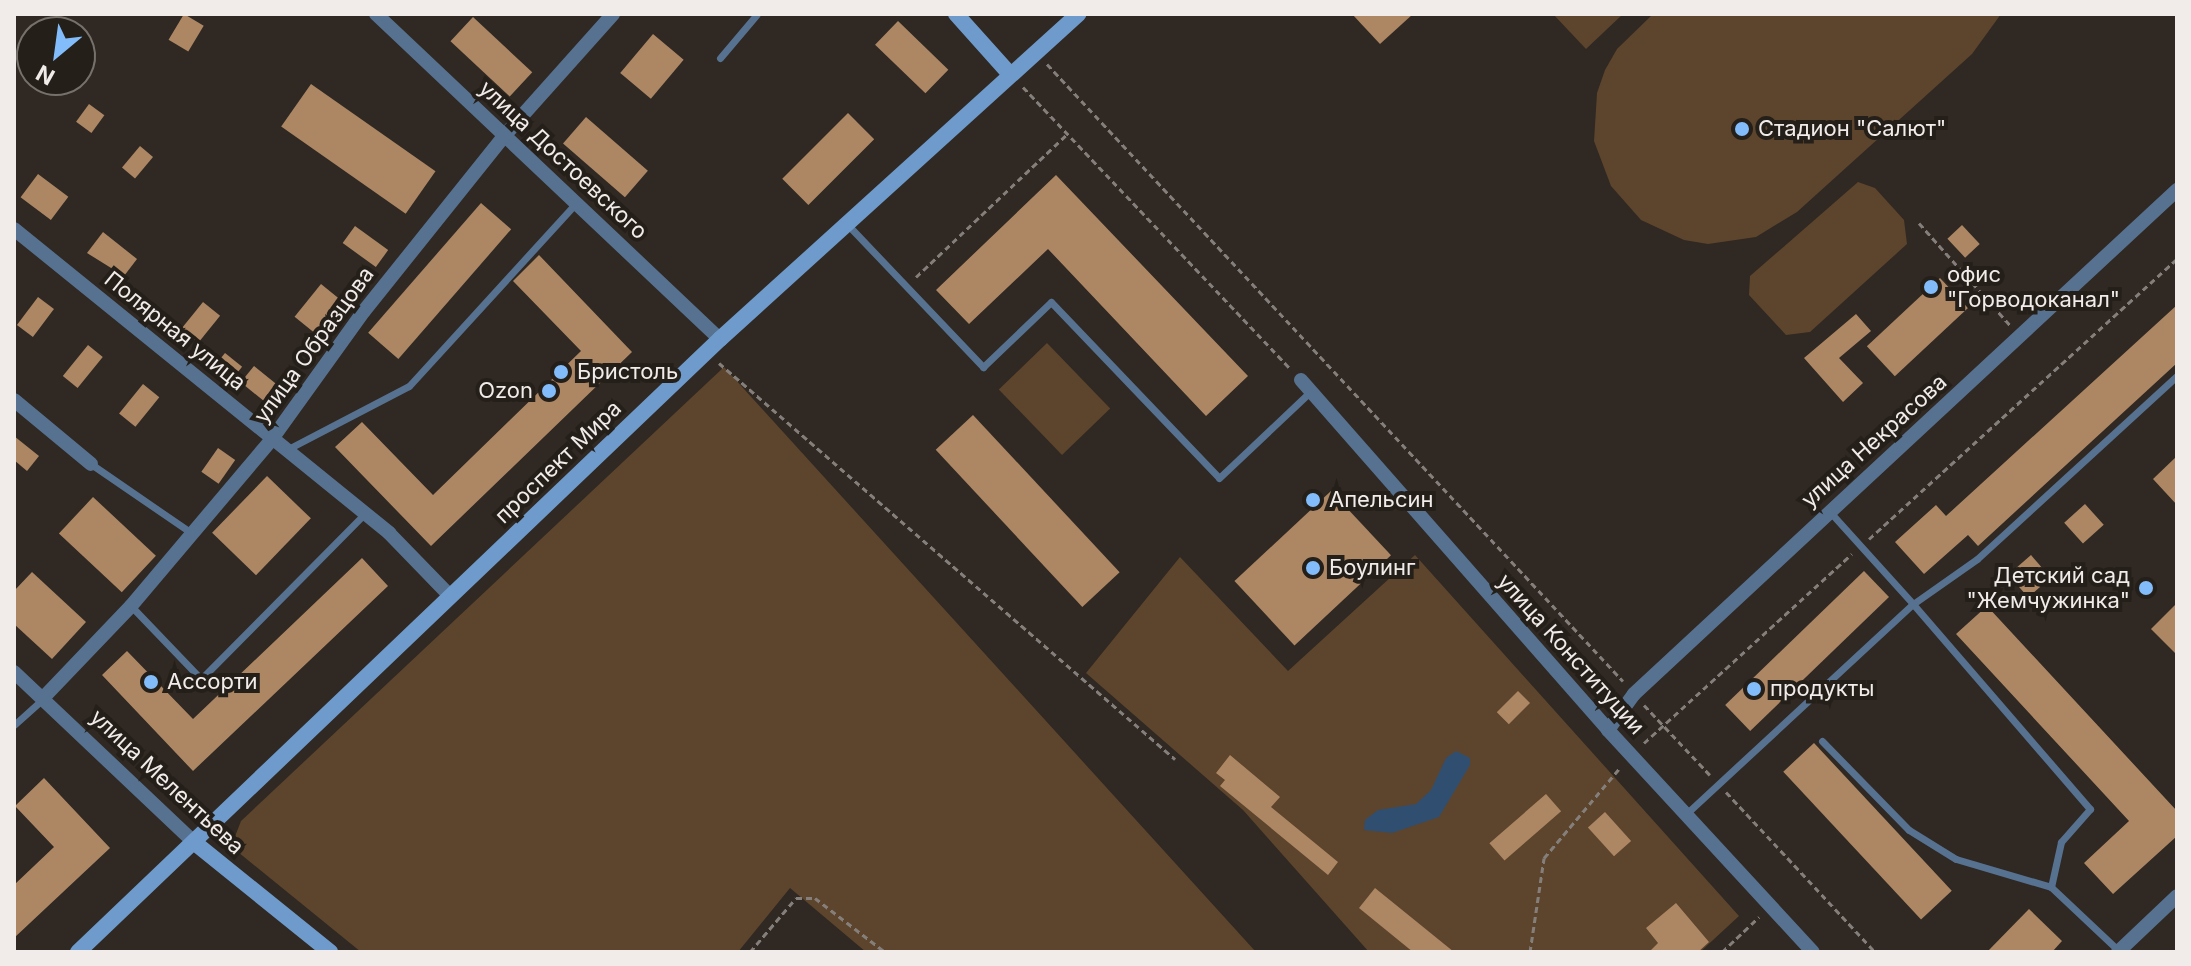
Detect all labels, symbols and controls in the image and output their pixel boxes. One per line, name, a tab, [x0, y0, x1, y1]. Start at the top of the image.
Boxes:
north arrow	[16, 16, 96, 96]
text: N	[32, 60, 59, 91]
street label: улица Достоевского	[473, 75, 653, 245]
place label: Стадион "Салют"	[1758, 116, 1946, 142]
marker: Стадион "Салют"	[1733, 120, 1751, 138]
place label: офис "Горводоканал"	[1947, 261, 2120, 312]
street label: улица Образцова	[248, 262, 380, 428]
street label: Полярная улица	[99, 266, 251, 396]
marker: офис "Горводоканал"	[1922, 278, 1940, 296]
place label: Бристоль	[577, 359, 678, 385]
marker: Бристоль	[552, 363, 570, 381]
street label: улица Некрасова	[1796, 369, 1952, 513]
place label: Ozon	[478, 378, 533, 404]
marker: Ozon	[540, 382, 558, 400]
street label: проспект Мира	[489, 395, 627, 529]
place label: Апельсин	[1329, 487, 1433, 513]
marker: Апельсин	[1304, 491, 1322, 509]
place label: Боулинг	[1329, 555, 1416, 581]
marker: Боулинг	[1304, 559, 1322, 577]
place label: Детский сад "Жемчужинка"	[1966, 562, 2130, 614]
street label: улица Конституции	[1492, 568, 1650, 740]
marker: Детский сад "Жемчужинка"	[2137, 579, 2155, 597]
place label: Ассорти	[167, 669, 258, 695]
marker: Ассорти	[142, 673, 160, 691]
place label: продукты	[1770, 676, 1874, 702]
marker: продукты	[1745, 680, 1763, 698]
street label: улица Мелентьева	[85, 704, 249, 860]

